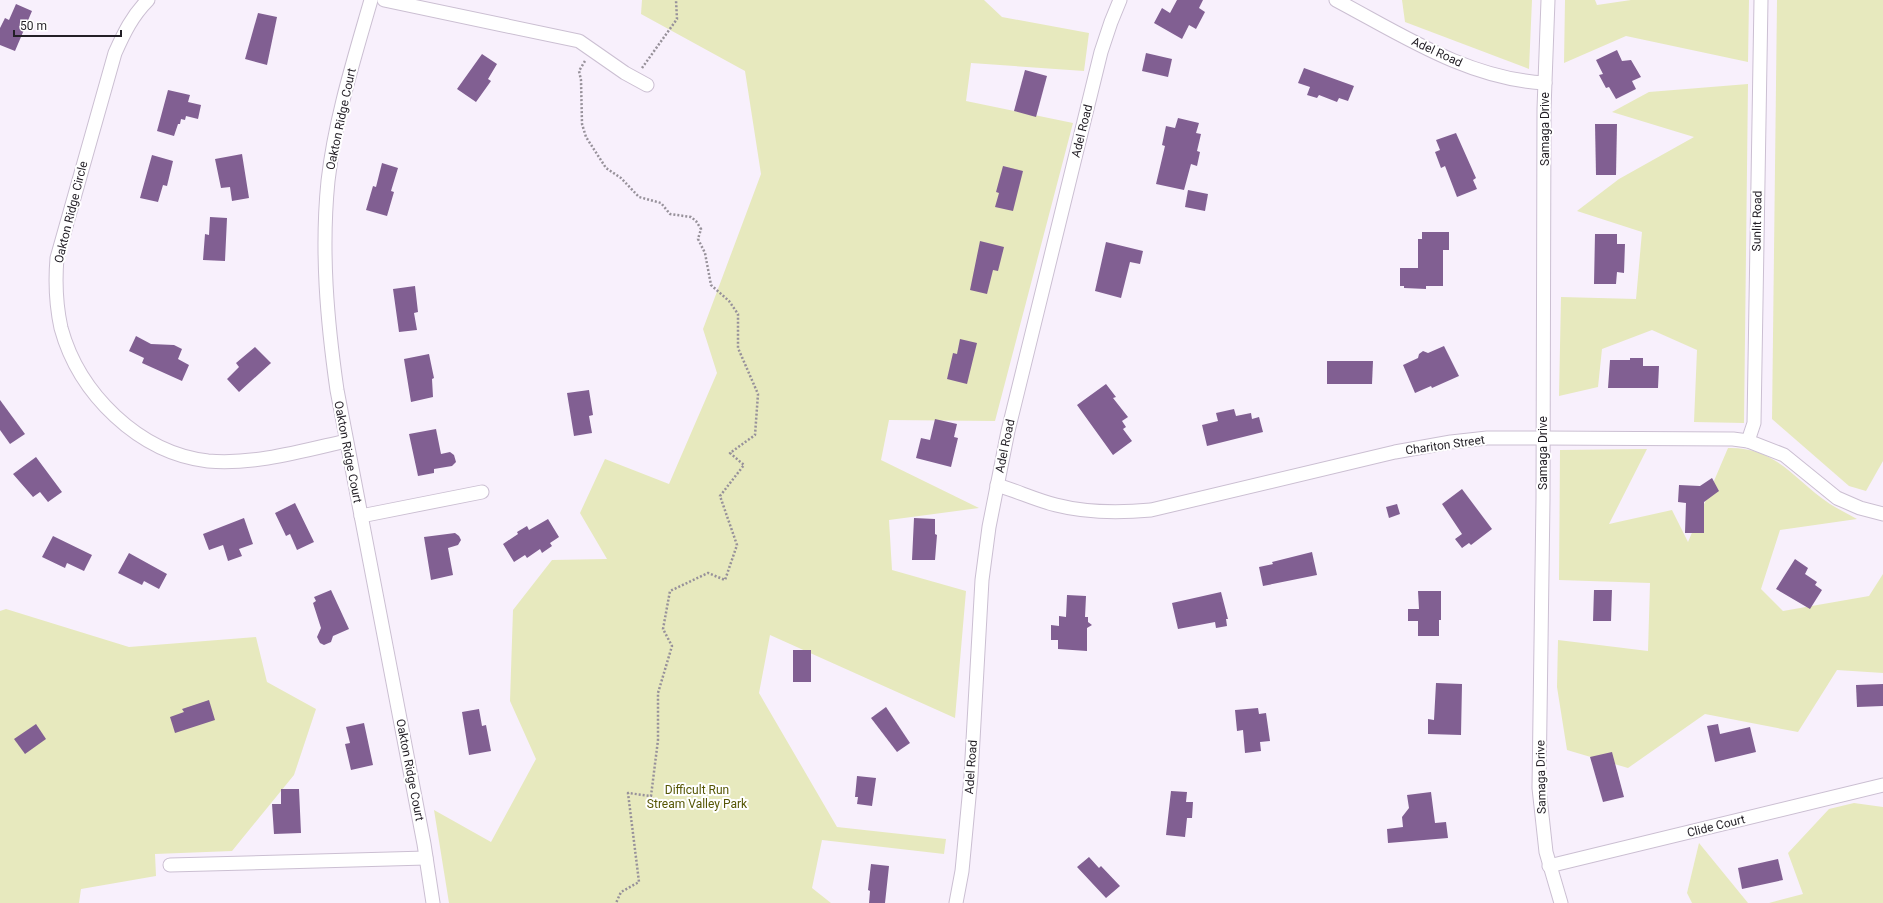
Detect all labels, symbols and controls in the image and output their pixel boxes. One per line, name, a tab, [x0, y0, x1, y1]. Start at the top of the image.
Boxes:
scale bar	[14, 12, 121, 38]
text: 50 m	[20, 19, 47, 33]
street label: Adel Road	[1409, 34, 1465, 70]
street label: Oakton Ridge Court	[323, 67, 359, 171]
street label: Samaga Drive	[1538, 92, 1552, 166]
street label: Adel Road	[1069, 103, 1095, 159]
street label: Oakton Ridge Circle	[52, 160, 90, 264]
street label: Sunlit Road	[1749, 191, 1765, 251]
street label: Oakton Ridge Court	[331, 400, 365, 504]
street label: Samaga Drive	[1536, 416, 1550, 490]
street label: Adel Road	[992, 418, 1018, 474]
street label: Chariton Street	[1404, 433, 1486, 457]
street label: Oakton Ridge Court	[393, 718, 427, 822]
street label: Adel Road	[962, 739, 980, 795]
street label: Samaga Drive	[1533, 740, 1549, 814]
park label: Difficult Run Stream Valley Park	[647, 783, 748, 811]
street label: Clide Court	[1686, 812, 1747, 840]

